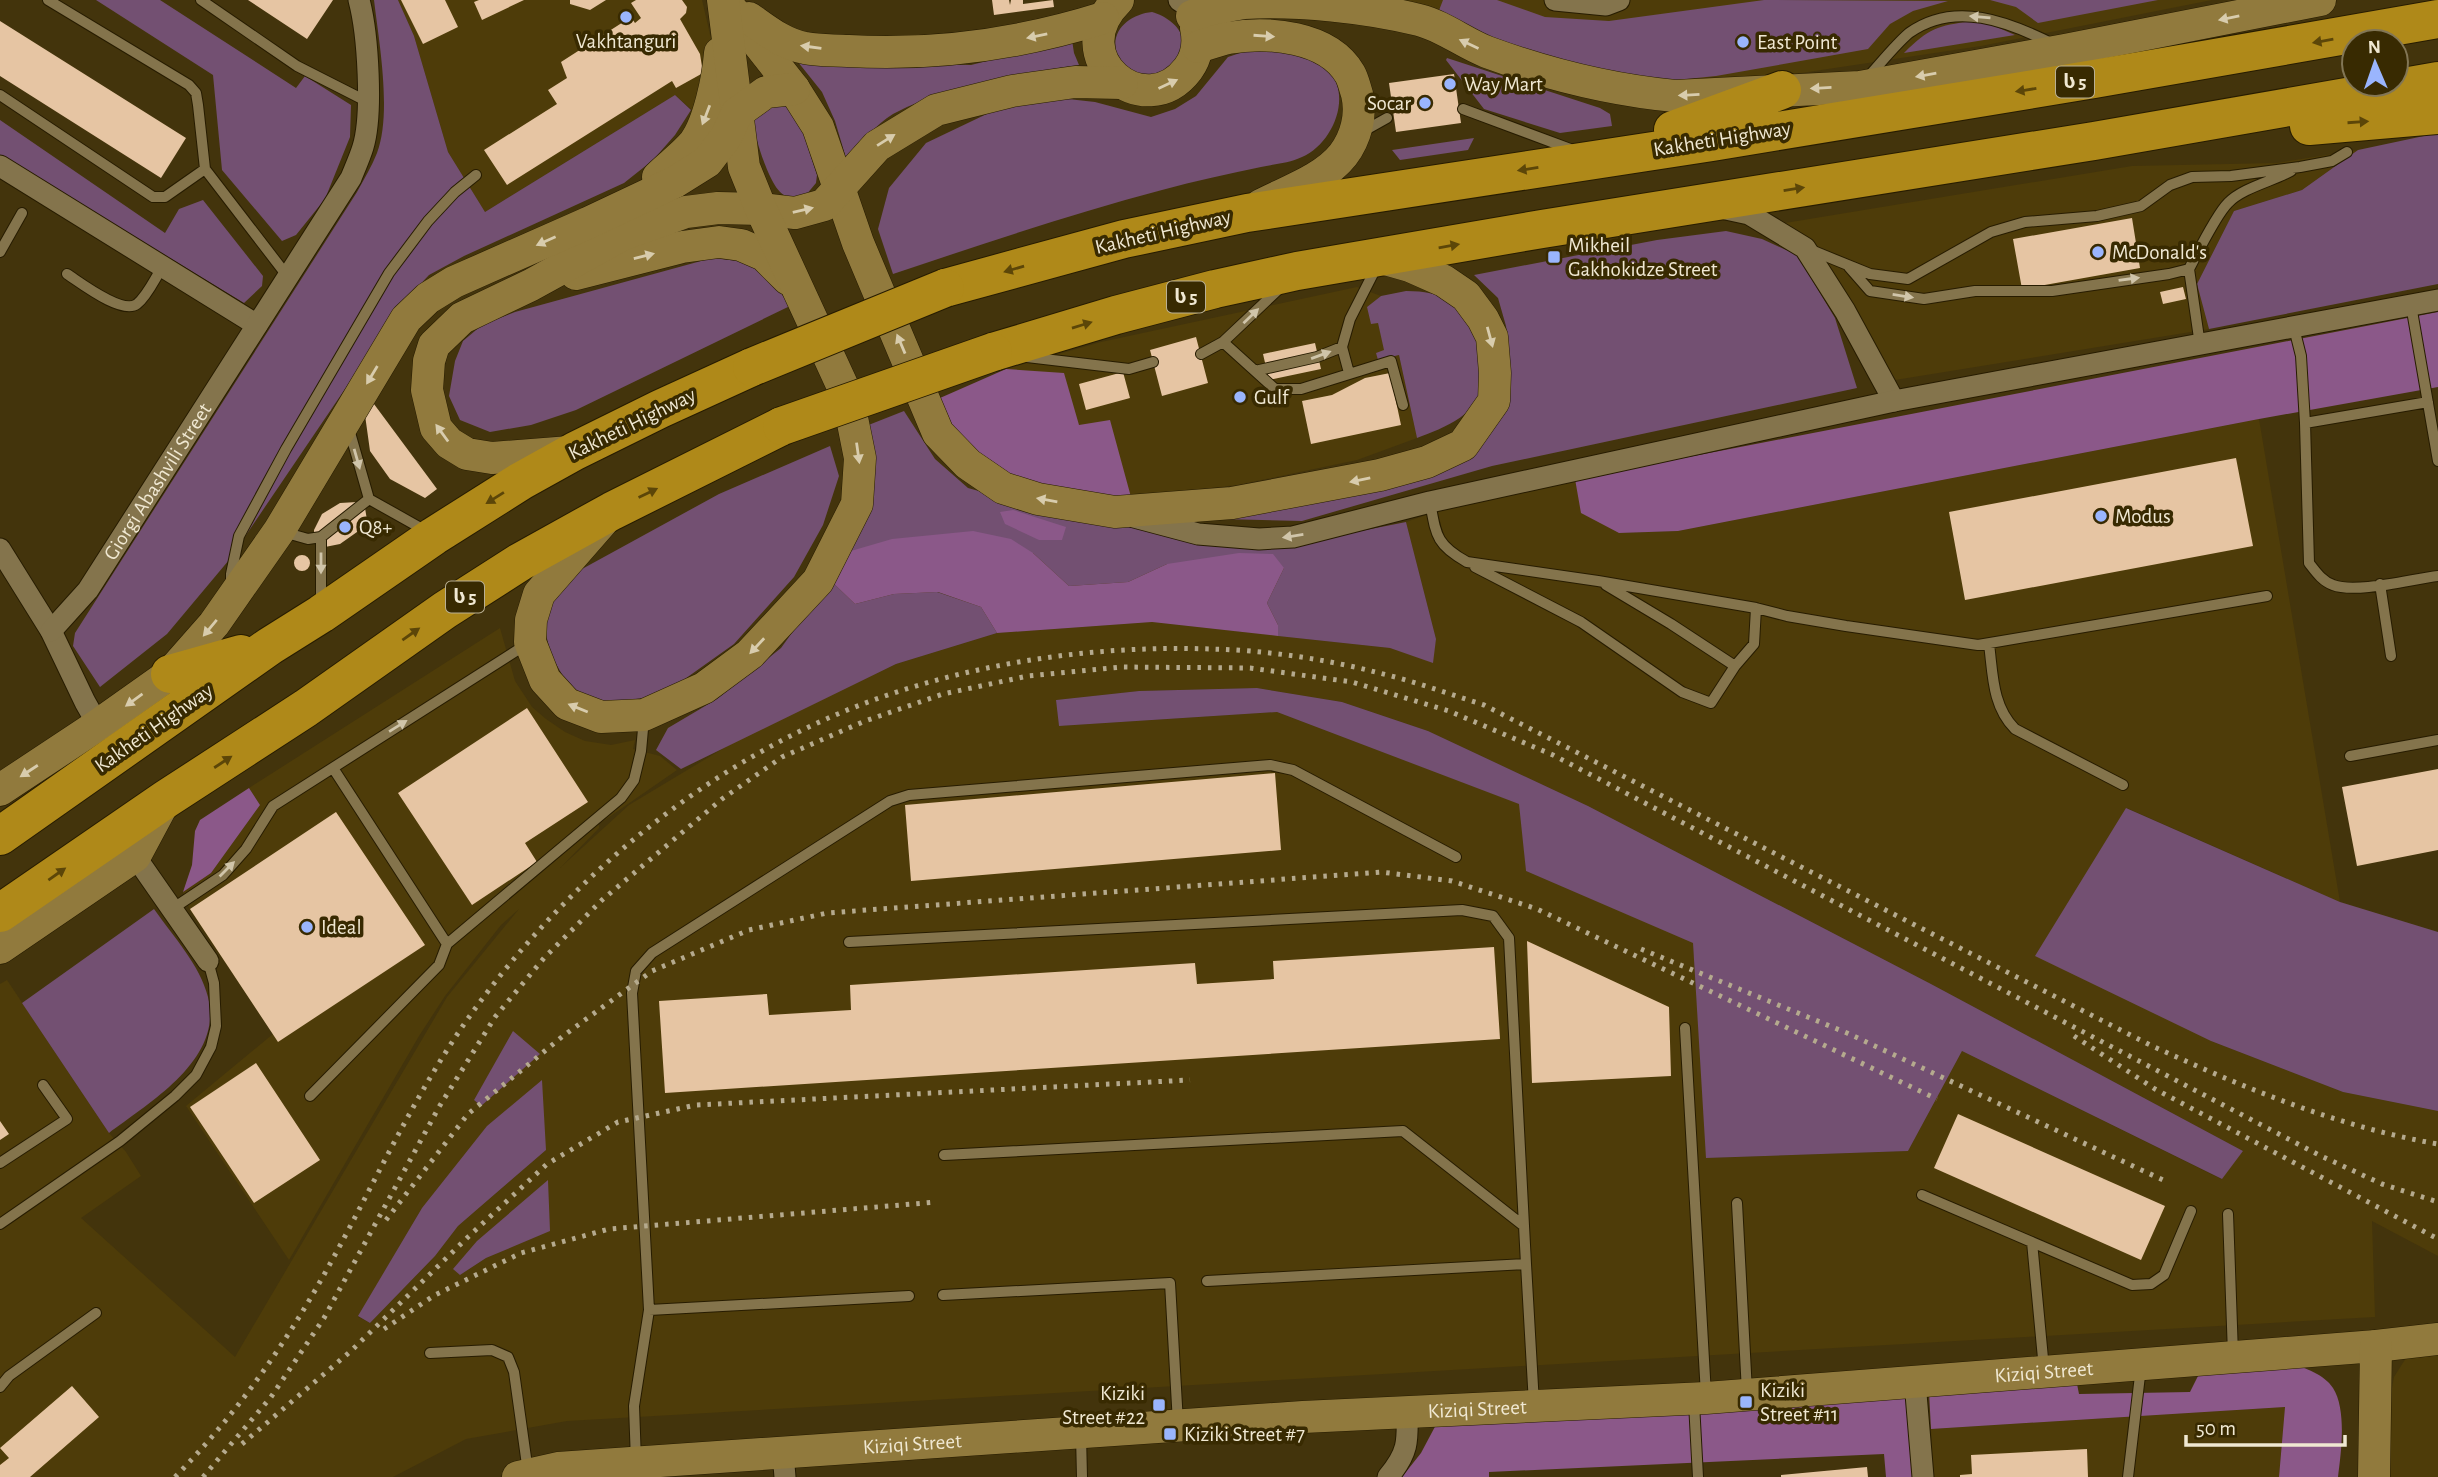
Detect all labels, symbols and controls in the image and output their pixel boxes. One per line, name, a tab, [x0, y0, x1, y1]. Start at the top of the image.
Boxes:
marker: Vakhtanguri	[618, 9, 634, 25]
one-way arrow	[1969, 11, 1991, 22]
one-way arrow	[2218, 13, 2240, 24]
north arrow	[2340, 28, 2410, 98]
place label: Vakhtanguri	[576, 31, 676, 52]
one-way arrow	[1026, 31, 1048, 42]
one-way arrow	[1253, 31, 1275, 42]
place label: East Point	[1757, 32, 1838, 53]
marker: East Point	[1735, 34, 1751, 50]
one-way arrow	[2312, 36, 2334, 47]
one-way arrow	[1459, 38, 1479, 50]
text: N	[2368, 38, 2381, 57]
one-way arrow	[800, 42, 822, 53]
road number: ს 5	[2056, 66, 2094, 97]
one-way arrow	[1915, 70, 1937, 81]
place label: Way Mart	[1464, 74, 1543, 95]
marker: Way Mart	[1442, 76, 1458, 92]
one-way arrow	[1158, 78, 1178, 89]
one-way arrow	[1810, 83, 1832, 94]
one-way arrow	[2015, 85, 2037, 96]
one-way arrow	[1678, 90, 1700, 101]
place label: Socar	[1367, 93, 1411, 114]
marker: Socar	[1417, 95, 1433, 111]
one-way arrow	[700, 105, 711, 126]
one-way arrow	[2347, 116, 2369, 127]
street label: Kakheti Highway	[1652, 118, 1792, 160]
one-way arrow	[877, 134, 896, 147]
one-way arrow	[1517, 164, 1539, 175]
one-way arrow	[1783, 183, 1805, 194]
one-way arrow	[793, 204, 815, 215]
street label: Kakheti Highway	[1093, 206, 1233, 258]
place label: Mikheil Gakhokidze Street	[1568, 235, 1718, 280]
one-way arrow	[536, 236, 557, 247]
one-way arrow	[1438, 240, 1460, 251]
place label: McDonald's	[2112, 242, 2207, 263]
marker: McDonald's	[2090, 244, 2106, 260]
marker: Mikheil Gakhokidze Street	[1546, 249, 1562, 265]
one-way arrow	[633, 250, 655, 261]
one-way arrow	[1003, 264, 1025, 275]
one-way arrow	[2119, 274, 2141, 285]
road number: ს 5	[1167, 282, 1205, 312]
one-way arrow	[1893, 291, 1915, 302]
one-way arrow	[1242, 308, 1259, 324]
one-way arrow	[1072, 320, 1093, 330]
one-way arrow	[1485, 327, 1495, 348]
one-way arrow	[895, 334, 906, 355]
one-way arrow	[1310, 349, 1331, 360]
one-way arrow	[366, 366, 379, 385]
street label: Kakheti Highway	[565, 384, 699, 464]
place label: Gulf	[1254, 387, 1290, 408]
marker: Gulf	[1232, 389, 1248, 405]
street label: Giorgi Abashvili Street	[100, 399, 215, 564]
one-way arrow	[435, 424, 449, 443]
one-way arrow	[853, 442, 864, 464]
one-way arrow	[353, 449, 363, 470]
one-way arrow	[1349, 474, 1371, 485]
one-way arrow	[638, 487, 658, 498]
one-way arrow	[485, 491, 504, 504]
one-way arrow	[1036, 494, 1058, 505]
place label: Modus	[2115, 506, 2171, 527]
marker: Modus	[2093, 508, 2109, 524]
place label: Q8+	[359, 517, 392, 538]
marker: Q8+	[337, 519, 353, 535]
one-way arrow	[1282, 531, 1304, 542]
one-way arrow	[315, 552, 327, 574]
road number: ს 5	[446, 582, 484, 612]
one-way arrow	[203, 620, 218, 637]
one-way arrow	[402, 627, 420, 641]
one-way arrow	[749, 637, 765, 654]
street label: Kakheti Highway	[91, 680, 217, 776]
one-way arrow	[125, 692, 143, 706]
one-way arrow	[567, 703, 588, 714]
one-way arrow	[389, 719, 408, 732]
one-way arrow	[213, 755, 233, 768]
one-way arrow	[19, 764, 38, 777]
one-way arrow	[219, 861, 236, 878]
one-way arrow	[47, 868, 66, 881]
place label: Ideal	[321, 917, 362, 938]
marker: Ideal	[299, 919, 315, 935]
street label: Kiziqi Street	[1994, 1357, 2094, 1386]
place label: Kiziki Street #11	[1760, 1380, 1838, 1425]
place label: Kiziki Street #22	[1062, 1383, 1145, 1428]
marker: Kiziki Street #11	[1738, 1394, 1754, 1410]
street label: Kiziqi Street	[1427, 1396, 1527, 1422]
marker: Kiziki Street #22	[1151, 1397, 1167, 1413]
scale bar	[2186, 1404, 2345, 1448]
text: 50 m	[2196, 1418, 2236, 1439]
place label: Kiziki Street #7	[1184, 1424, 1305, 1445]
marker: Kiziki Street #7	[1162, 1426, 1178, 1442]
street label: Kiziqi Street	[862, 1430, 963, 1458]

